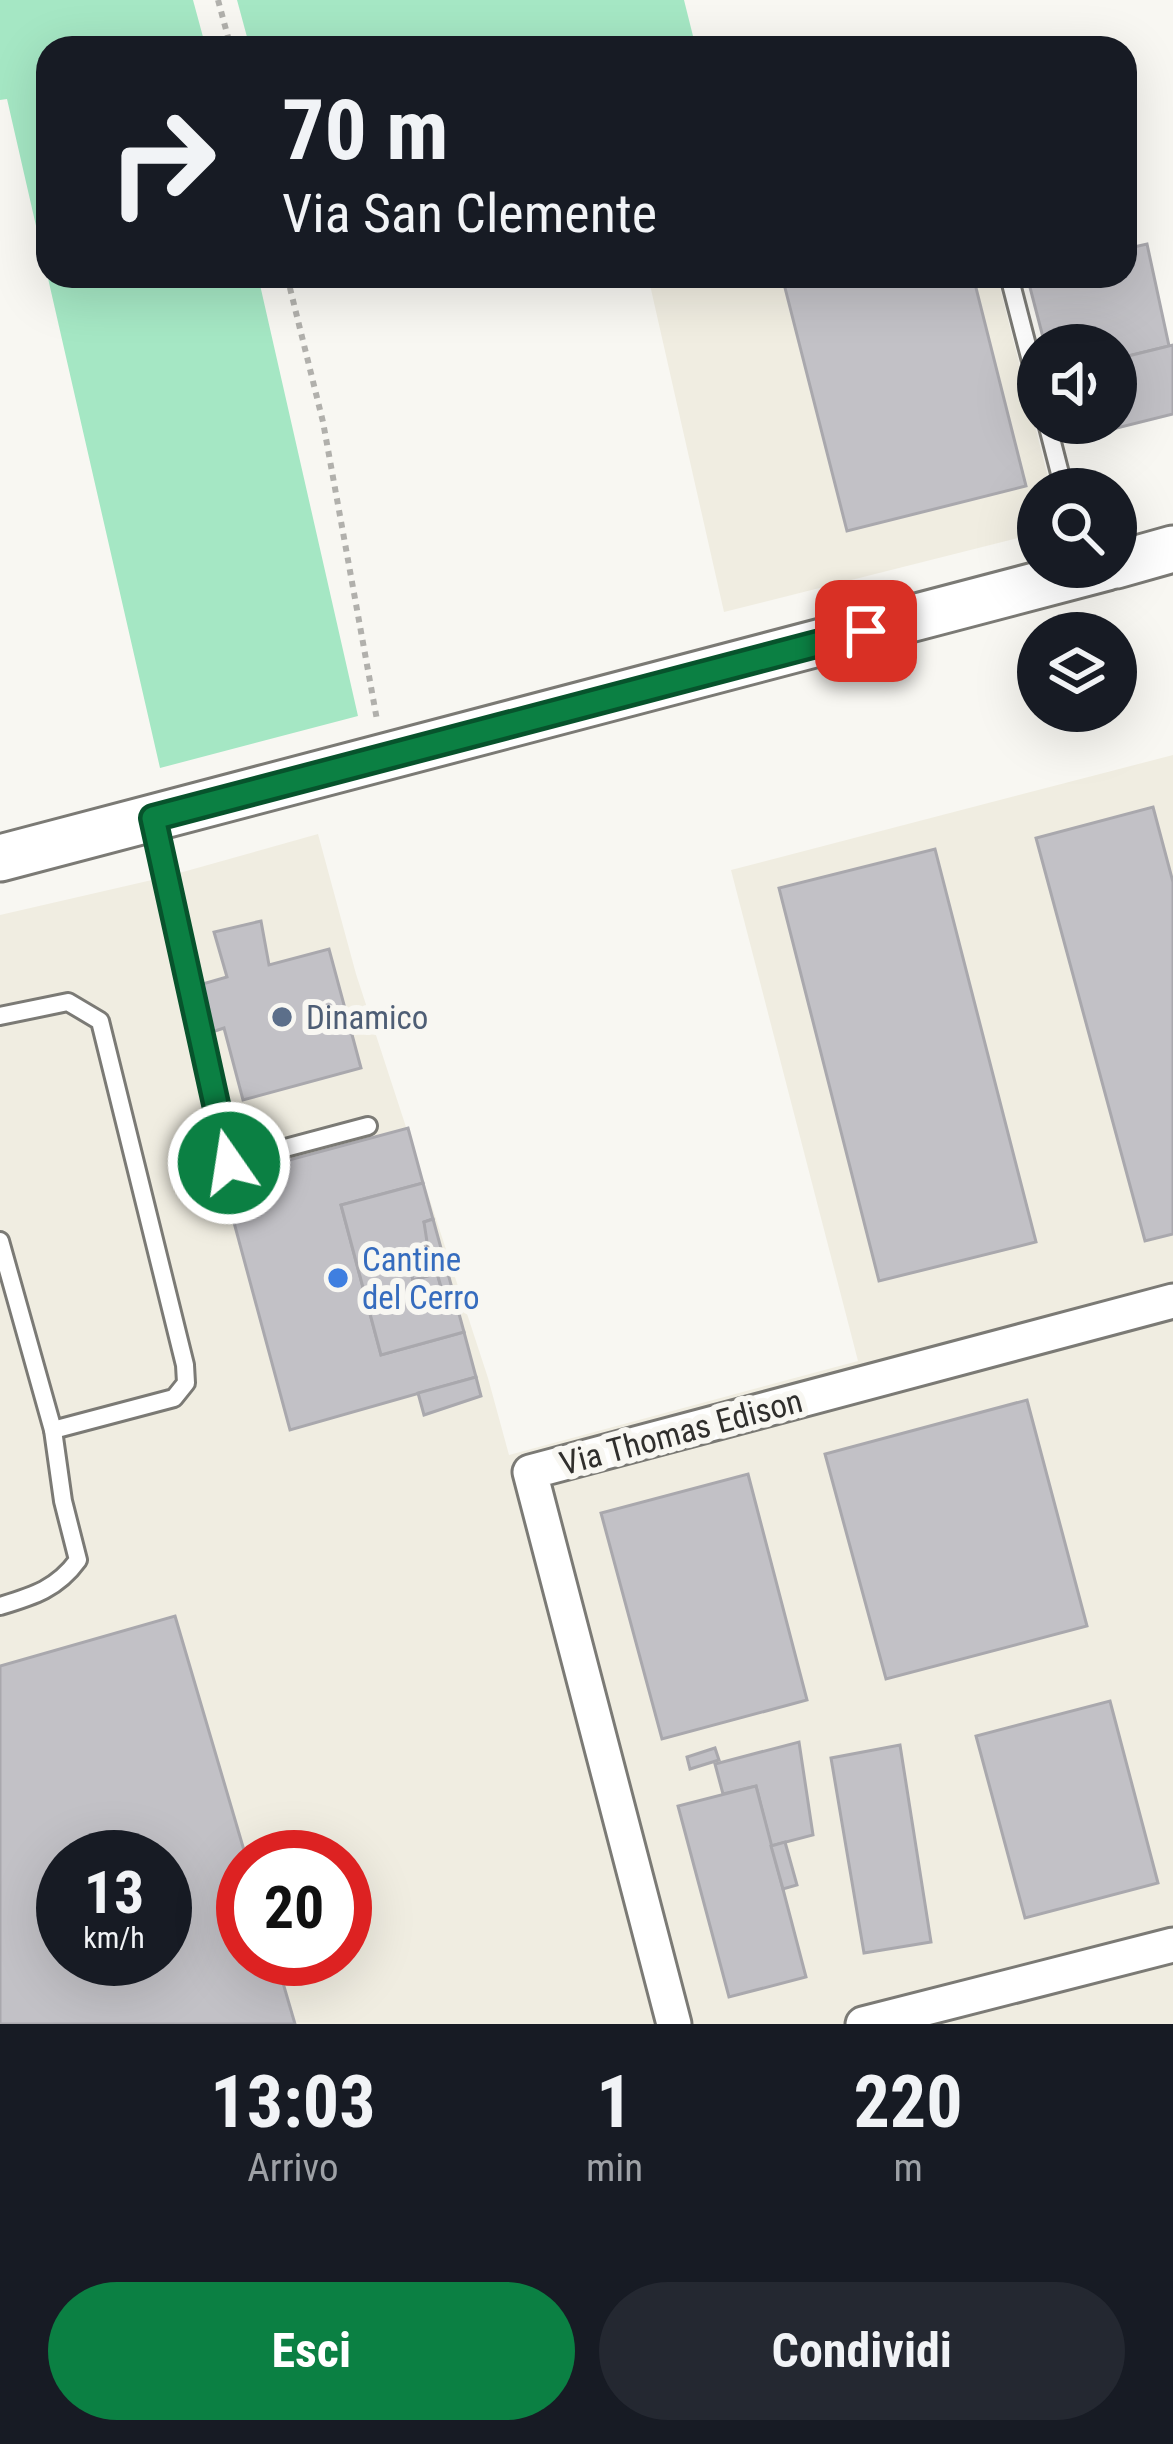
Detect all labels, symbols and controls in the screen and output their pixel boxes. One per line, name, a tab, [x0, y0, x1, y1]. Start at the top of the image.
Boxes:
text: 70 m	[282, 81, 449, 180]
icon: right	[84, 84, 240, 240]
text: Via San Clemente	[282, 182, 657, 245]
map controls	[1017, 324, 1137, 732]
button: sound	[1017, 324, 1137, 444]
button: search	[1017, 468, 1137, 588]
pin	[815, 580, 917, 682]
icon: arrive	[833, 598, 899, 664]
button: layers	[1017, 612, 1137, 732]
place label: Dinamico	[306, 998, 428, 1037]
marker: Dinamico	[269, 1004, 295, 1030]
position arrow	[166, 1100, 292, 1226]
place label: Cantine del Cerro	[362, 1240, 480, 1317]
marker: Cantine del Cerro	[325, 1265, 351, 1291]
street label: Via Thomas Edison	[555, 1381, 807, 1483]
speed limit sign: 20	[216, 1830, 372, 1986]
text: 13	[84, 1857, 144, 1928]
text: km/h	[83, 1920, 145, 1955]
text: 13:03	[210, 2060, 376, 2145]
text: 1	[596, 2060, 633, 2145]
text: 220	[853, 2060, 963, 2145]
text: Arrivo	[247, 2145, 339, 2191]
text: min	[586, 2145, 643, 2191]
text: m	[893, 2145, 923, 2191]
button: Esci	[48, 2282, 575, 2420]
button: Condividi	[599, 2282, 1125, 2420]

